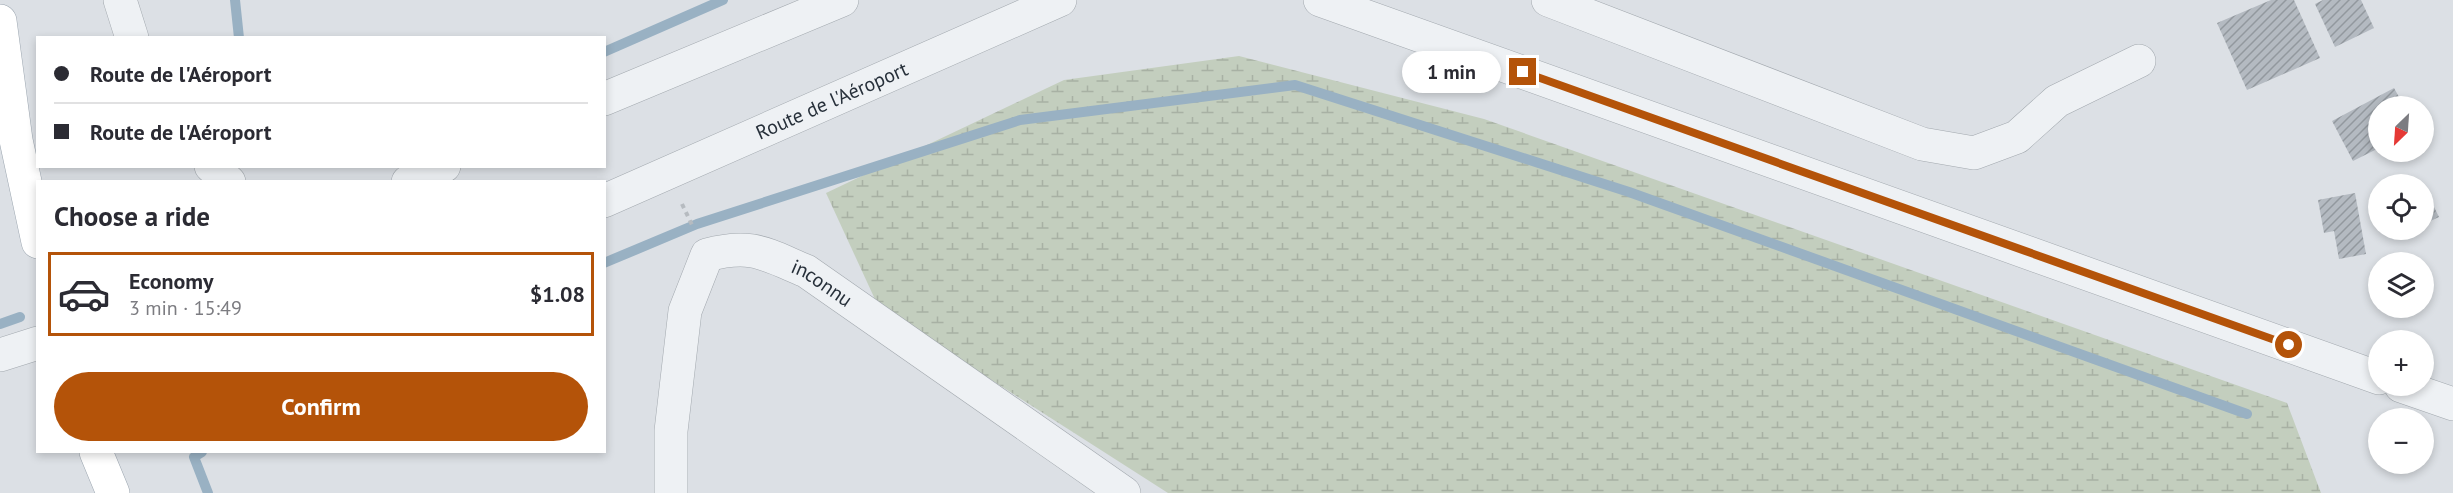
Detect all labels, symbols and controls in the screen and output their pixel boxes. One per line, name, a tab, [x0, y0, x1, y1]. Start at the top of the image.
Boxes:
callout: 1 min	[1403, 51, 1502, 93]
street label: Route de l'Aéroport	[752, 56, 912, 145]
route end	[1509, 58, 1536, 85]
text: 1 min	[1427, 59, 1476, 85]
text: Route de l'Aéroport	[90, 60, 271, 88]
north arrow	[2368, 96, 2434, 162]
map controls	[2368, 96, 2434, 474]
text: Route de l'Aéroport	[90, 118, 271, 146]
button: locate	[2368, 174, 2434, 240]
text: Choose a ride	[54, 199, 210, 233]
button: layers	[2368, 252, 2434, 318]
street label: inconnu	[787, 253, 858, 313]
icon: car	[57, 267, 111, 321]
text: Economy	[129, 267, 213, 295]
text: $1.08	[530, 280, 585, 308]
text: 3 min · 15:49	[129, 295, 242, 321]
button: +	[2368, 330, 2434, 396]
route start	[2275, 331, 2302, 358]
button: Confirm	[54, 372, 588, 441]
button: −	[2368, 408, 2434, 474]

